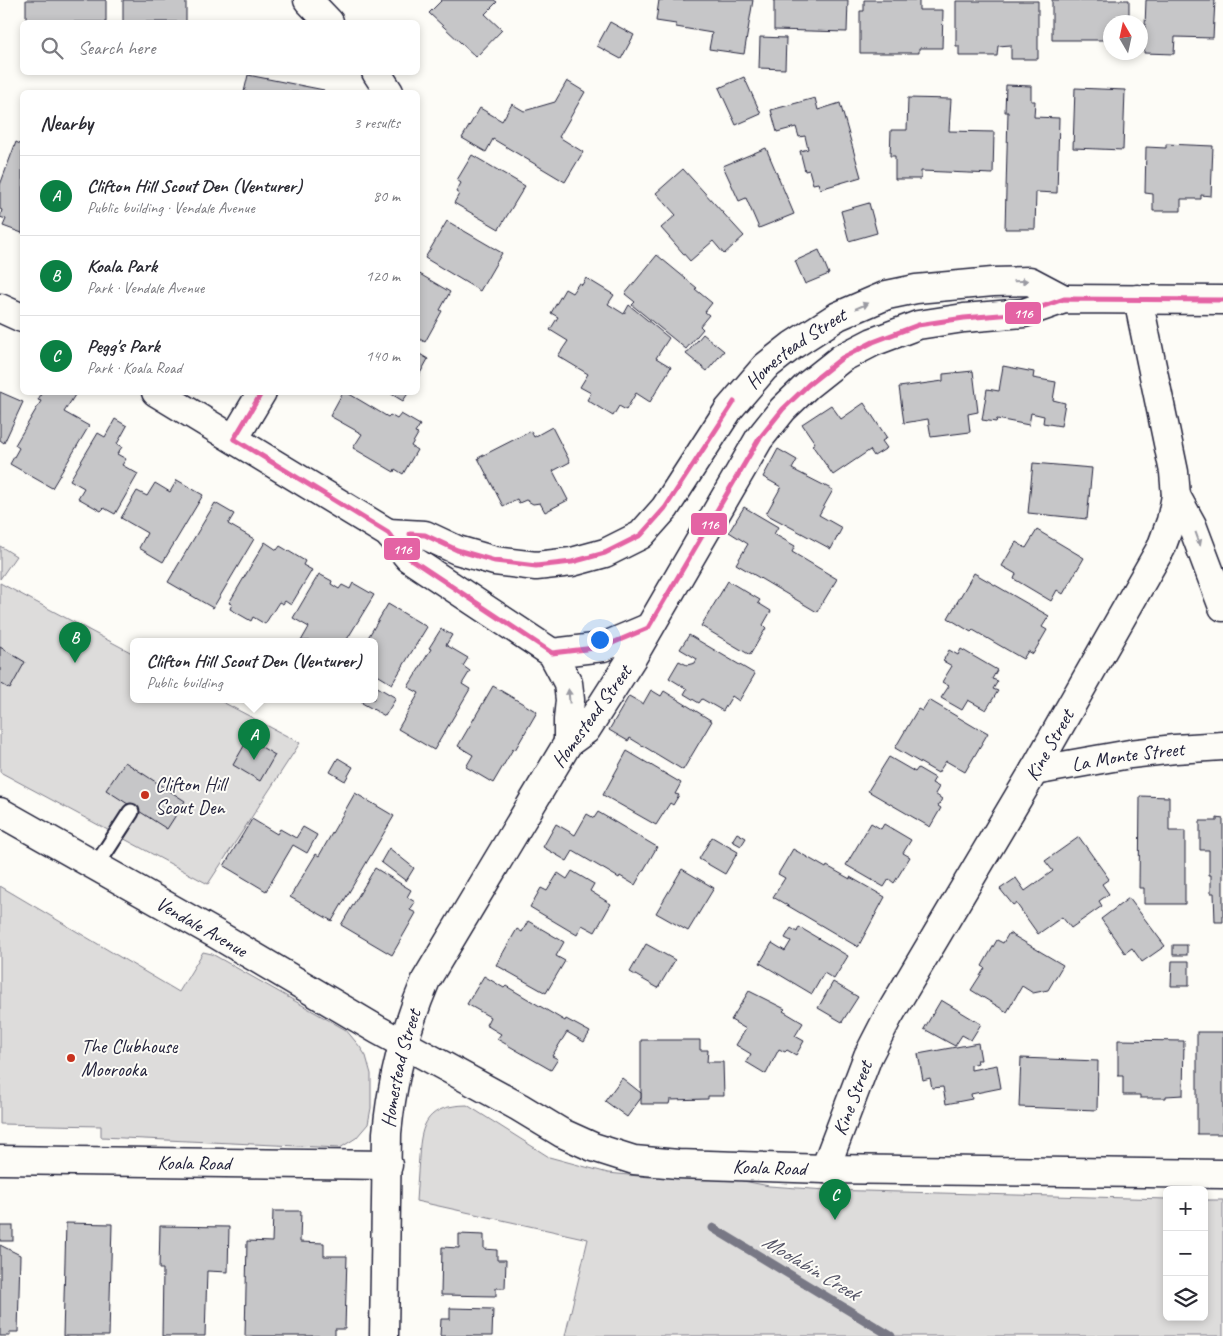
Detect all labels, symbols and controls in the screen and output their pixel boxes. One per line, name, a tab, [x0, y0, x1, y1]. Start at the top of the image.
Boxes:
north arrow	[1103, 15, 1148, 60]
search box	[20, 20, 420, 75]
icon: search	[38, 34, 66, 62]
text: Search here	[78, 36, 155, 60]
text: Nearby	[40, 110, 93, 136]
text: 3 results	[353, 113, 400, 133]
text: Clifton Hill Scout Den (Venturer)	[87, 174, 302, 198]
text: A	[52, 186, 60, 206]
text: 80 m	[373, 186, 400, 206]
text: Public building · Vendale Avenue	[87, 198, 255, 218]
text: Koala Park	[87, 254, 157, 278]
text: B	[52, 266, 60, 286]
text: 120 m	[366, 266, 400, 286]
one-way arrow	[1013, 277, 1029, 285]
text: Park · Vendale Avenue	[87, 278, 204, 298]
street label: Homestead Street	[740, 301, 852, 394]
line badge: 116	[1004, 301, 1042, 325]
one-way arrow	[855, 302, 870, 310]
text: 116	[1013, 305, 1034, 322]
text: Pegg's Park	[87, 334, 160, 358]
text: C	[52, 346, 60, 366]
text: 140 m	[366, 346, 400, 366]
text: Park · Koala Road	[87, 358, 182, 378]
line badge: 116	[690, 512, 728, 536]
text: 116	[699, 516, 720, 533]
one-way arrow	[1194, 532, 1202, 546]
line badge: 116	[383, 537, 421, 561]
text: 116	[392, 541, 413, 558]
pin: B	[59, 622, 91, 663]
your location	[587, 627, 613, 653]
popup	[130, 638, 378, 703]
text: Clifton Hill Scout Den (Venturer)	[146, 649, 362, 673]
street label: Homestead Street	[546, 658, 638, 772]
text: Public building	[146, 673, 222, 693]
one-way arrow	[565, 687, 573, 703]
street label: Kine Street	[1019, 703, 1081, 785]
pin: A	[238, 719, 270, 760]
street label: La Monte Street	[1070, 736, 1187, 777]
place label: Clifton Hill Scout Den	[155, 772, 230, 820]
marker: Clifton Hill Scout Den	[139, 789, 151, 801]
street label: Vendale Avenue	[151, 891, 253, 964]
street label: Homestead Street	[376, 1004, 427, 1129]
place label: The Clubhouse Moorooka	[81, 1034, 179, 1082]
marker: The Clubhouse Moorooka	[65, 1052, 77, 1064]
street label: Kine Street	[827, 1055, 879, 1139]
street label: Koala Road	[157, 1150, 234, 1176]
street label: Koala Road	[732, 1154, 810, 1181]
pin: C	[819, 1179, 851, 1220]
map controls	[1163, 1186, 1208, 1321]
button: +	[1163, 1186, 1208, 1231]
water label: Moolabin Creek	[758, 1228, 867, 1308]
button: −	[1163, 1231, 1208, 1276]
button: layers	[1163, 1276, 1208, 1321]

